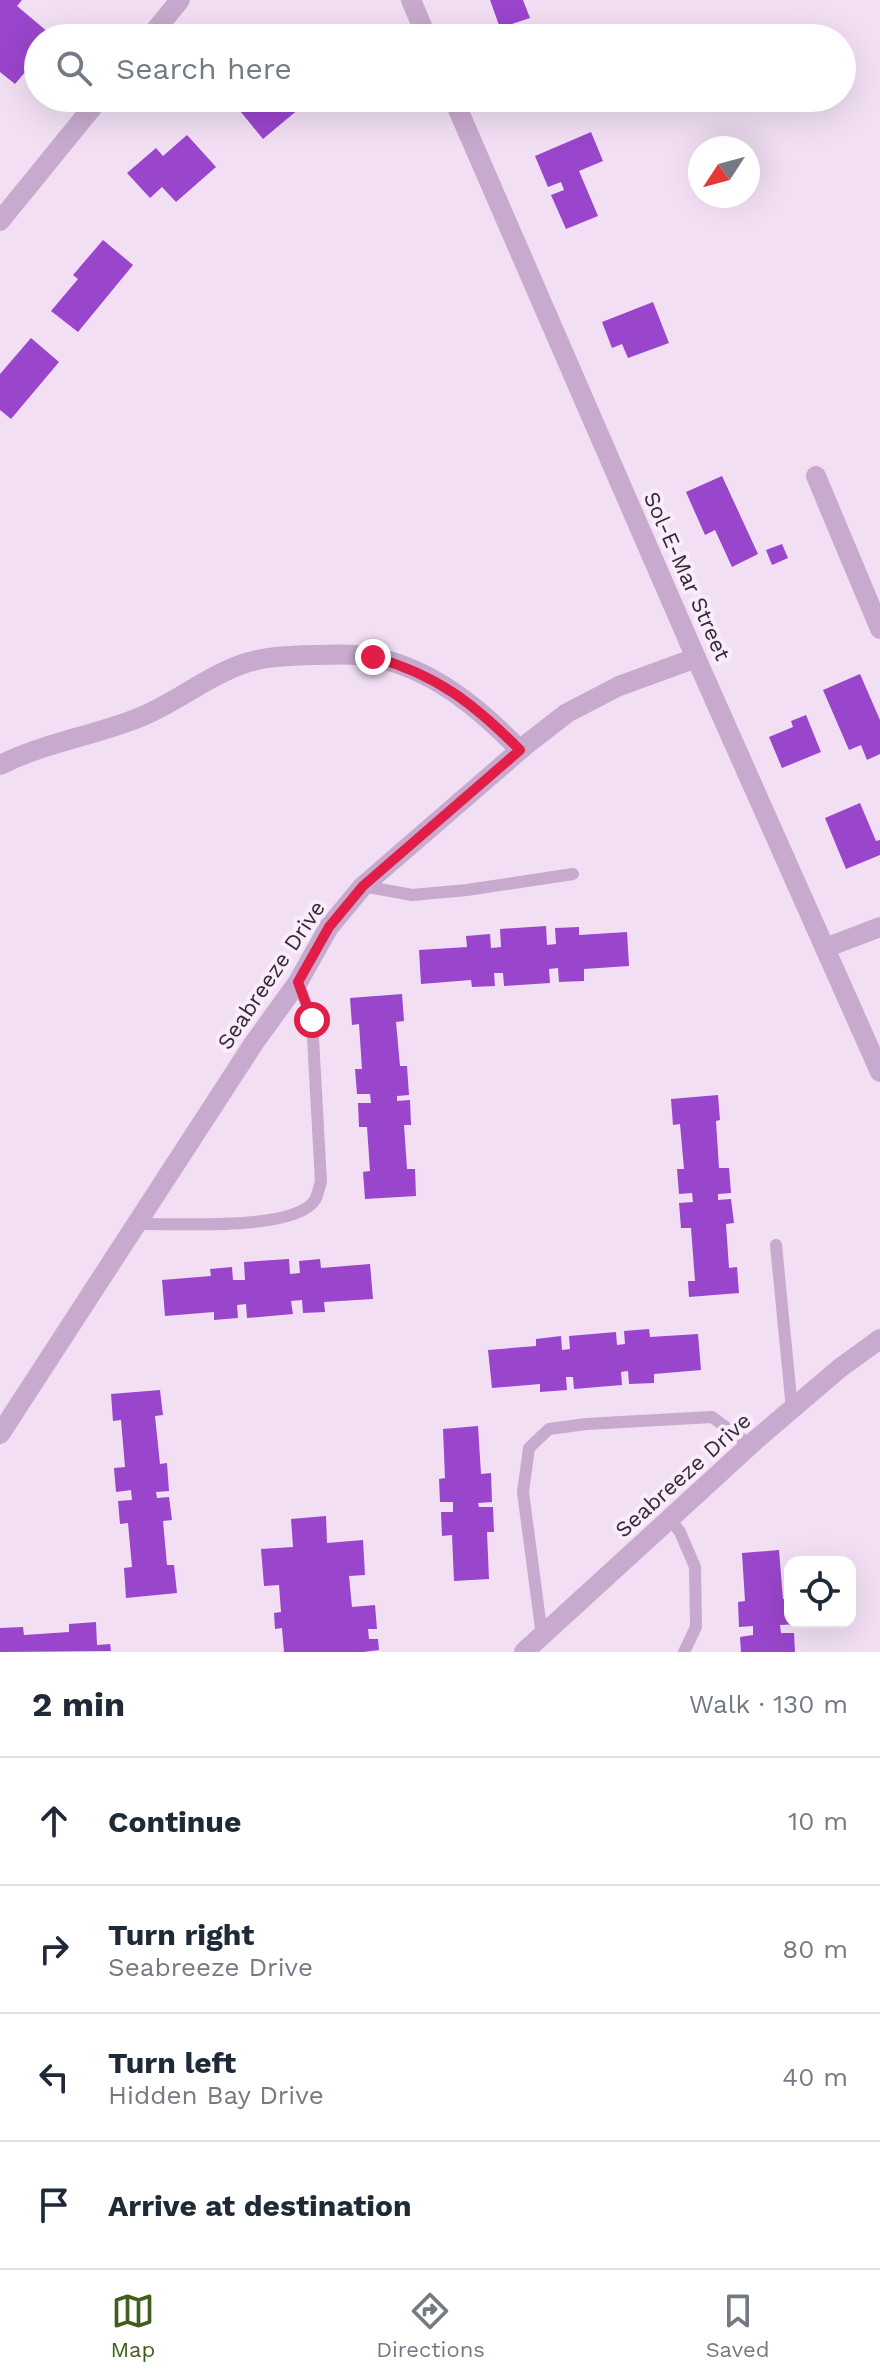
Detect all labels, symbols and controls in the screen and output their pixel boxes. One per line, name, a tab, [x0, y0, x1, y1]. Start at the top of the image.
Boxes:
search box	[24, 24, 856, 112]
icon: search	[52, 46, 96, 90]
text: Search here	[116, 51, 292, 86]
north arrow	[688, 136, 760, 208]
street label: Sol-E-Mar Street	[639, 488, 735, 664]
route end	[355, 639, 391, 675]
street label: Seabreeze Drive	[212, 896, 330, 1054]
route start	[294, 1002, 330, 1038]
street label: Seabreeze Drive	[610, 1408, 756, 1542]
map controls	[784, 1556, 856, 1628]
button: locate	[784, 1556, 856, 1628]
text: 2 min	[32, 1684, 125, 1724]
text: Walk · 130 m	[689, 1689, 848, 1719]
icon: ahead	[32, 1799, 76, 1843]
text: Continue	[108, 1804, 241, 1839]
text: 10 m	[788, 1806, 848, 1836]
text: Turn right	[108, 1917, 254, 1952]
icon: right	[32, 1927, 76, 1971]
text: 80 m	[782, 1934, 848, 1964]
text: Seabreeze Drive	[108, 1952, 313, 1982]
text: Turn left	[108, 2045, 236, 2080]
icon: left	[32, 2055, 76, 2099]
text: 40 m	[782, 2062, 848, 2092]
text: Hidden Bay Drive	[108, 2080, 324, 2110]
icon: arrive	[32, 2183, 76, 2227]
text: Arrive at destination	[108, 2188, 412, 2223]
tab: Map	[110, 2289, 155, 2362]
tab: Directions	[376, 2289, 485, 2362]
tab: Saved	[706, 2289, 770, 2362]

